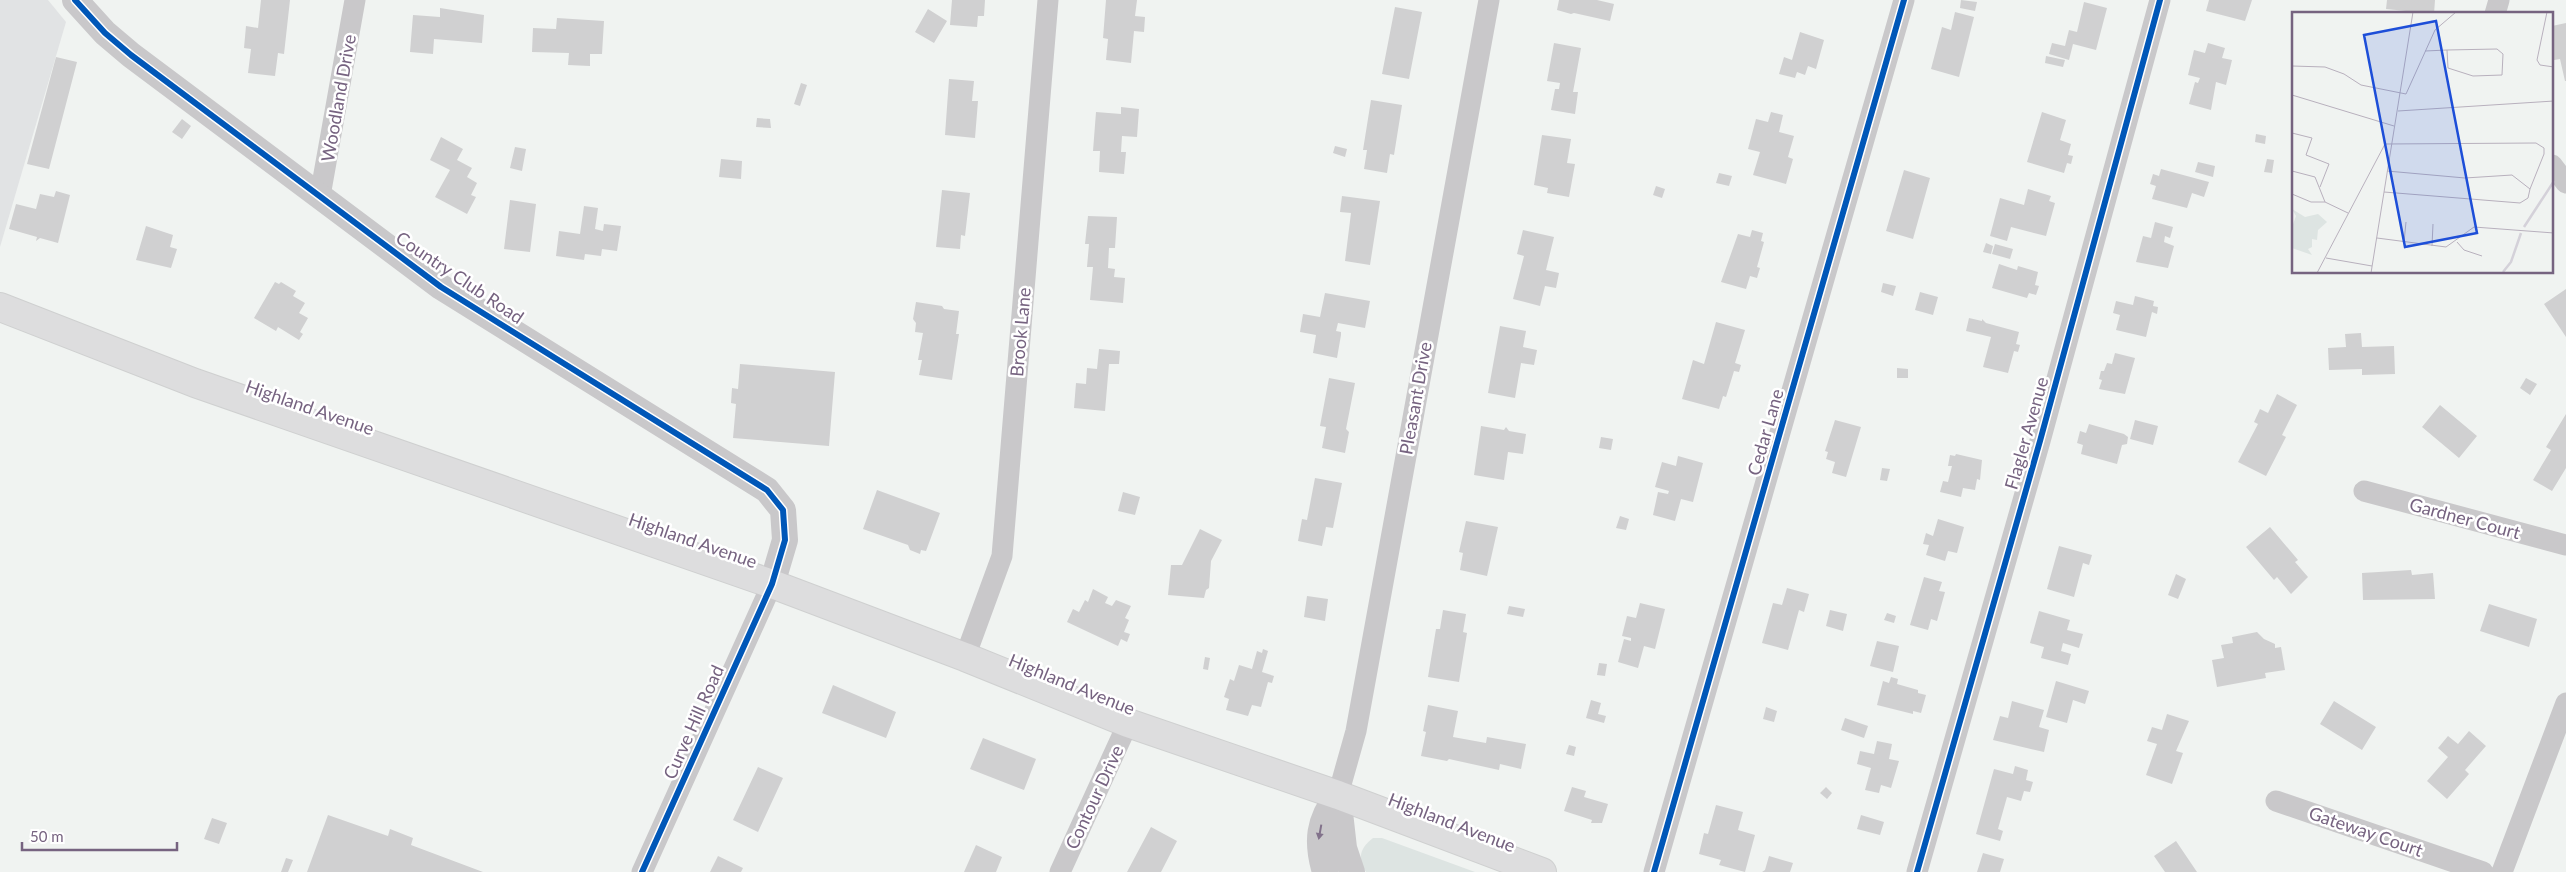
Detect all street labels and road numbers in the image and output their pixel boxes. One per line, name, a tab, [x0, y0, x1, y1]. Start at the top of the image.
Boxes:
street label: Woodland Drive	[316, 33, 360, 163]
street label: Country Club Road	[392, 226, 528, 328]
street label: Brook Lane	[1005, 286, 1035, 378]
street label: Pleasant Drive	[1394, 340, 1436, 456]
street label: Flagler Avenue	[1999, 374, 2053, 492]
street label: Highland Avenue	[243, 375, 377, 439]
street label: Cedar Lane	[1742, 386, 1788, 478]
street label: Gardner Court	[2407, 493, 2523, 543]
street label: Highland Avenue	[626, 508, 760, 572]
street label: Highland Avenue	[1006, 649, 1138, 719]
street label: Curve Hill Road	[658, 662, 728, 782]
street label: Contour Drive	[1060, 741, 1128, 853]
street label: Highland Avenue	[1385, 788, 1519, 856]
street label: Gateway Court	[2306, 801, 2426, 861]

